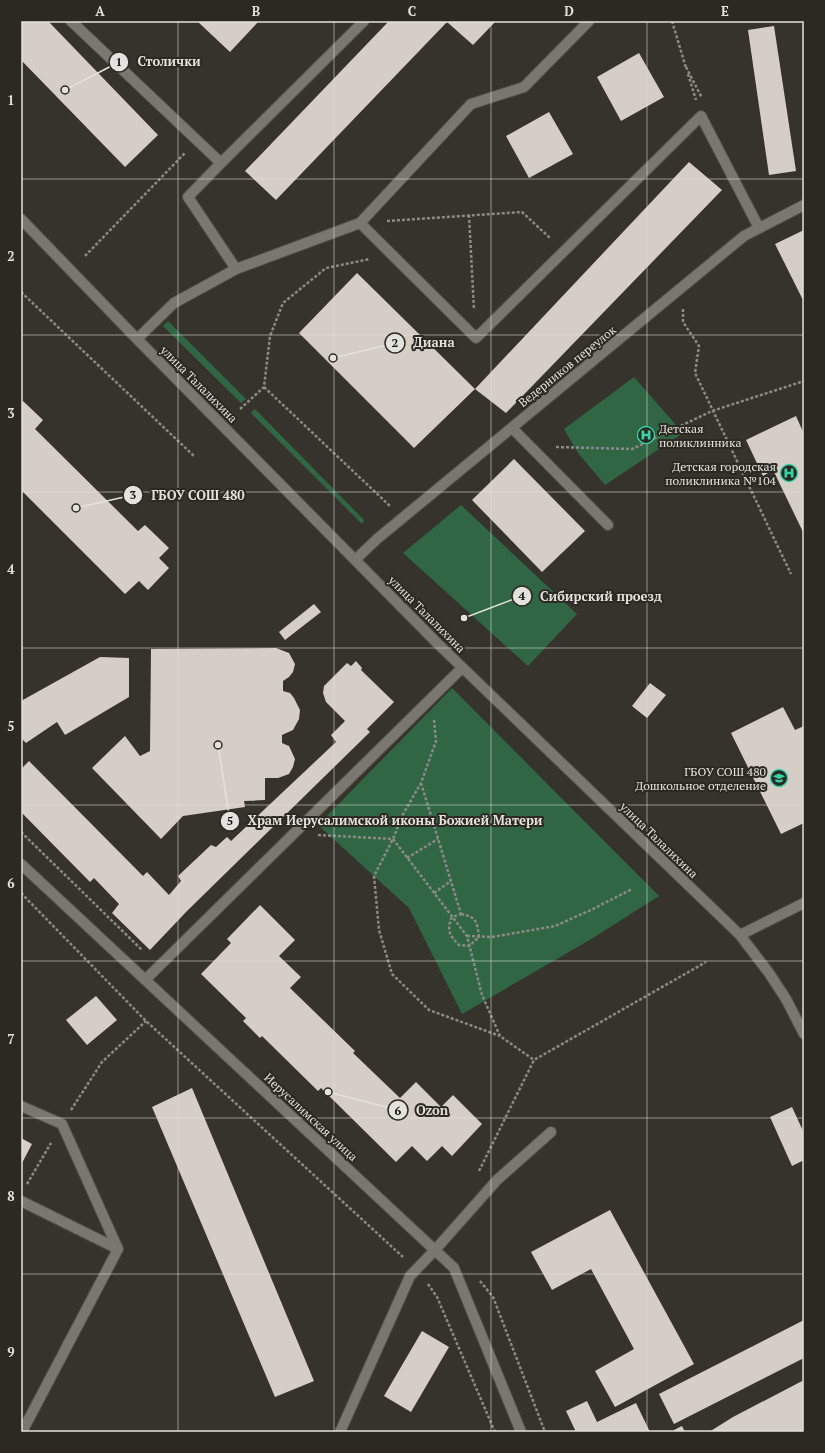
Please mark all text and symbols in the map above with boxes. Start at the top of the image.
text: A [95,2,105,20]
text: B [252,2,260,20]
text: C [408,2,416,20]
text: D [564,2,574,20]
text: E [721,2,729,20]
callout: Столички [109,49,208,74]
text: Столички [137,52,201,70]
text: 1 [116,54,122,69]
text: 1 [7,91,15,109]
text: 2 [7,247,15,265]
street label: Ведерников переулок [515,322,619,410]
callout: Диана [385,330,462,355]
text: Диана [413,333,455,351]
text: 2 [392,335,399,350]
street label: улица Талалихина [157,342,241,426]
text: 3 [7,404,15,422]
place label: Детская поликлинника [659,421,742,450]
hospital icon: Детская поликлинника [636,425,656,445]
place label: Детская городская поликлиника №104 [665,459,777,488]
hospital icon: Детская городская поликлиника №104 [779,463,799,483]
callout: ГБОУ СОШ 480 [123,483,253,508]
text: ГБОУ СОШ 480 [151,486,245,504]
text: 3 [130,487,137,502]
text: 4 [7,560,15,578]
street label: улица Талалихина [385,572,469,656]
callout: Сибирский проезд [512,584,670,609]
text: Сибирский проезд [540,587,662,605]
text: 4 [519,588,526,603]
text: 5 [7,717,15,735]
place label: ГБОУ СОШ 480 Дошкольное отделение [635,764,766,793]
school or university icon: ГБОУ СОШ 480 Дошкольное отделение [769,768,789,788]
street label: улица Талалихина [616,798,701,881]
callout: Храм Иерусалимской иконы Божией Матери [220,808,551,833]
text: Храм Иерусалимской иконы Божией Матери [247,811,543,829]
text: 5 [227,813,233,828]
text: 6 [7,874,15,892]
text: 7 [7,1030,15,1048]
street label: Иерусалимская улица [261,1070,361,1164]
callout: Ozon [388,1098,456,1123]
text: Ozon [416,1101,449,1119]
text: 6 [395,1103,402,1118]
text: 8 [7,1187,15,1205]
text: 9 [7,1343,15,1361]

